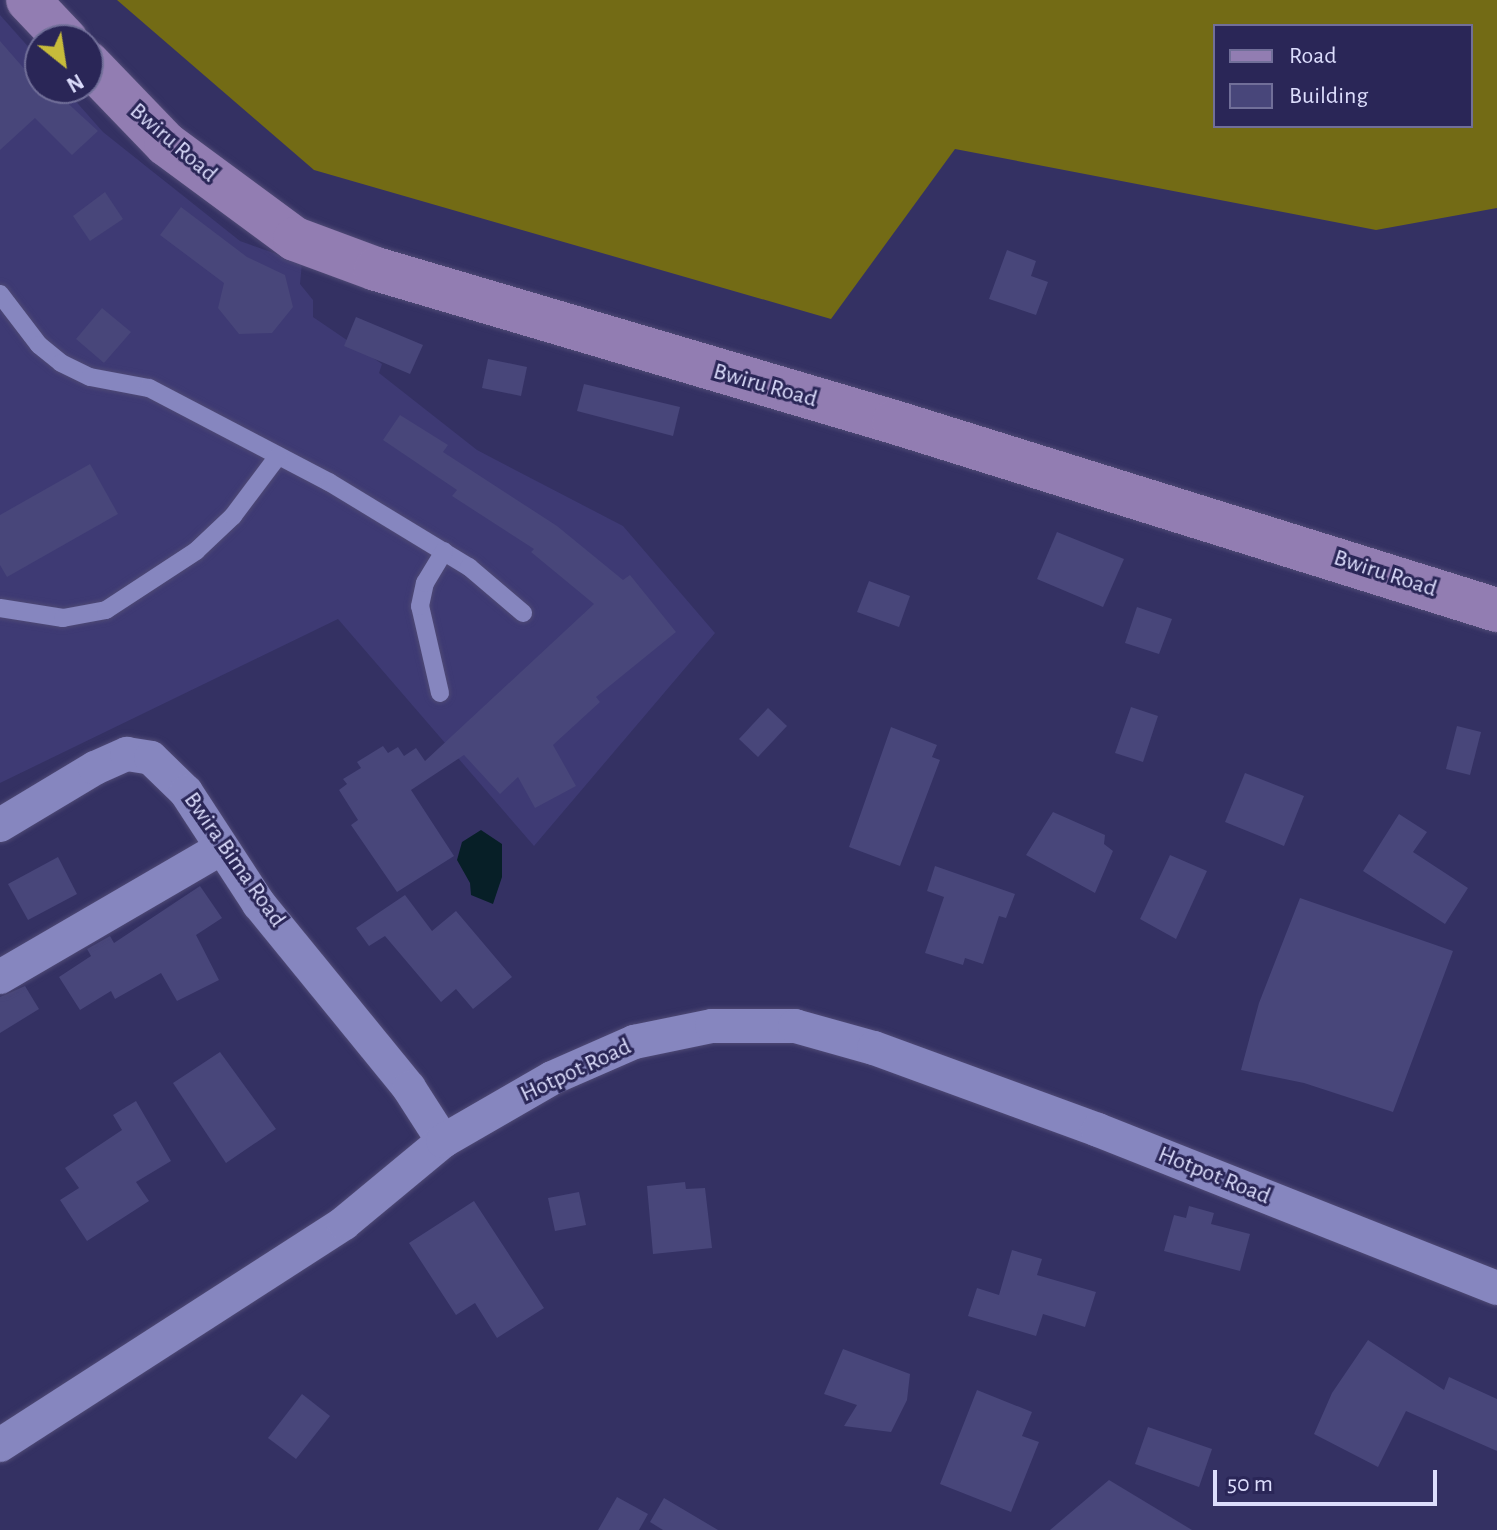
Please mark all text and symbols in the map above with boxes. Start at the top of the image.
north arrow [24,24,104,104]
legend [1213,24,1473,128]
text: Road [1289,44,1337,68]
text: N [63,70,87,96]
text: Building [1289,84,1368,108]
street label: Bwiru Road [123,97,223,189]
street label: Bwiru Road [710,357,820,415]
street label: Bwiru Road [1330,544,1440,604]
street label: Bwira Bima Road [177,787,291,933]
street label: Hotpot Road [516,1033,636,1109]
street label: Hotpot Road [1154,1140,1274,1212]
scale bar [1217,1454,1441,1504]
text: 50 m [1227,1472,1273,1496]

